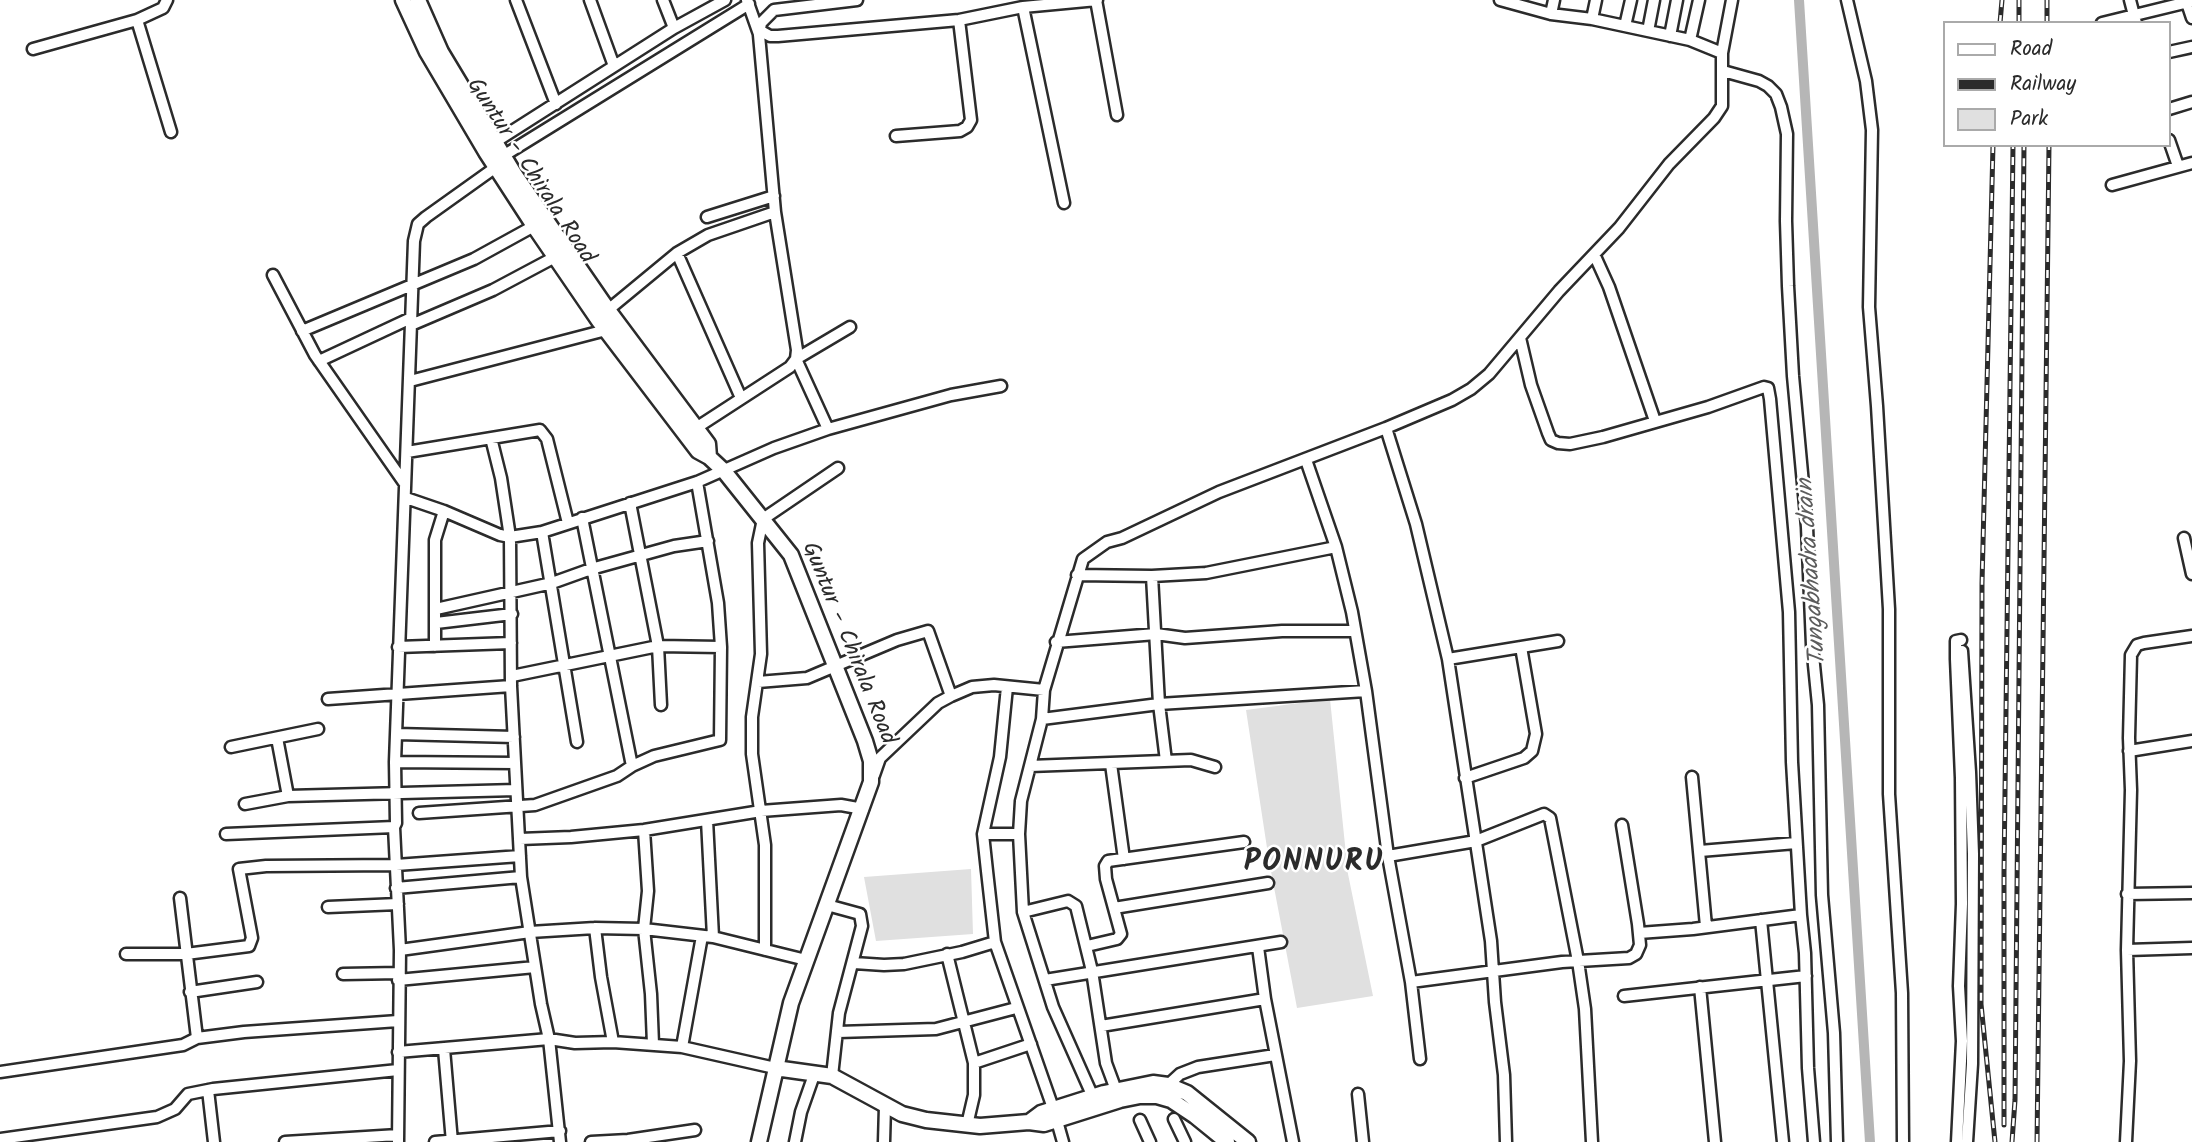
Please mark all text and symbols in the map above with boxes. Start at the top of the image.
legend [1944,21,2171,147]
text: Road [2010,33,2052,66]
text: Railway [2010,68,2076,101]
street label: Guntur - Chirala Road [459,74,599,270]
text: Park [2010,103,2048,136]
water label: Tungabhadra drain [1793,478,1835,666]
street label: Guntur - Chirala Road [794,539,900,749]
district label: PONNURU [1245,847,1383,883]

